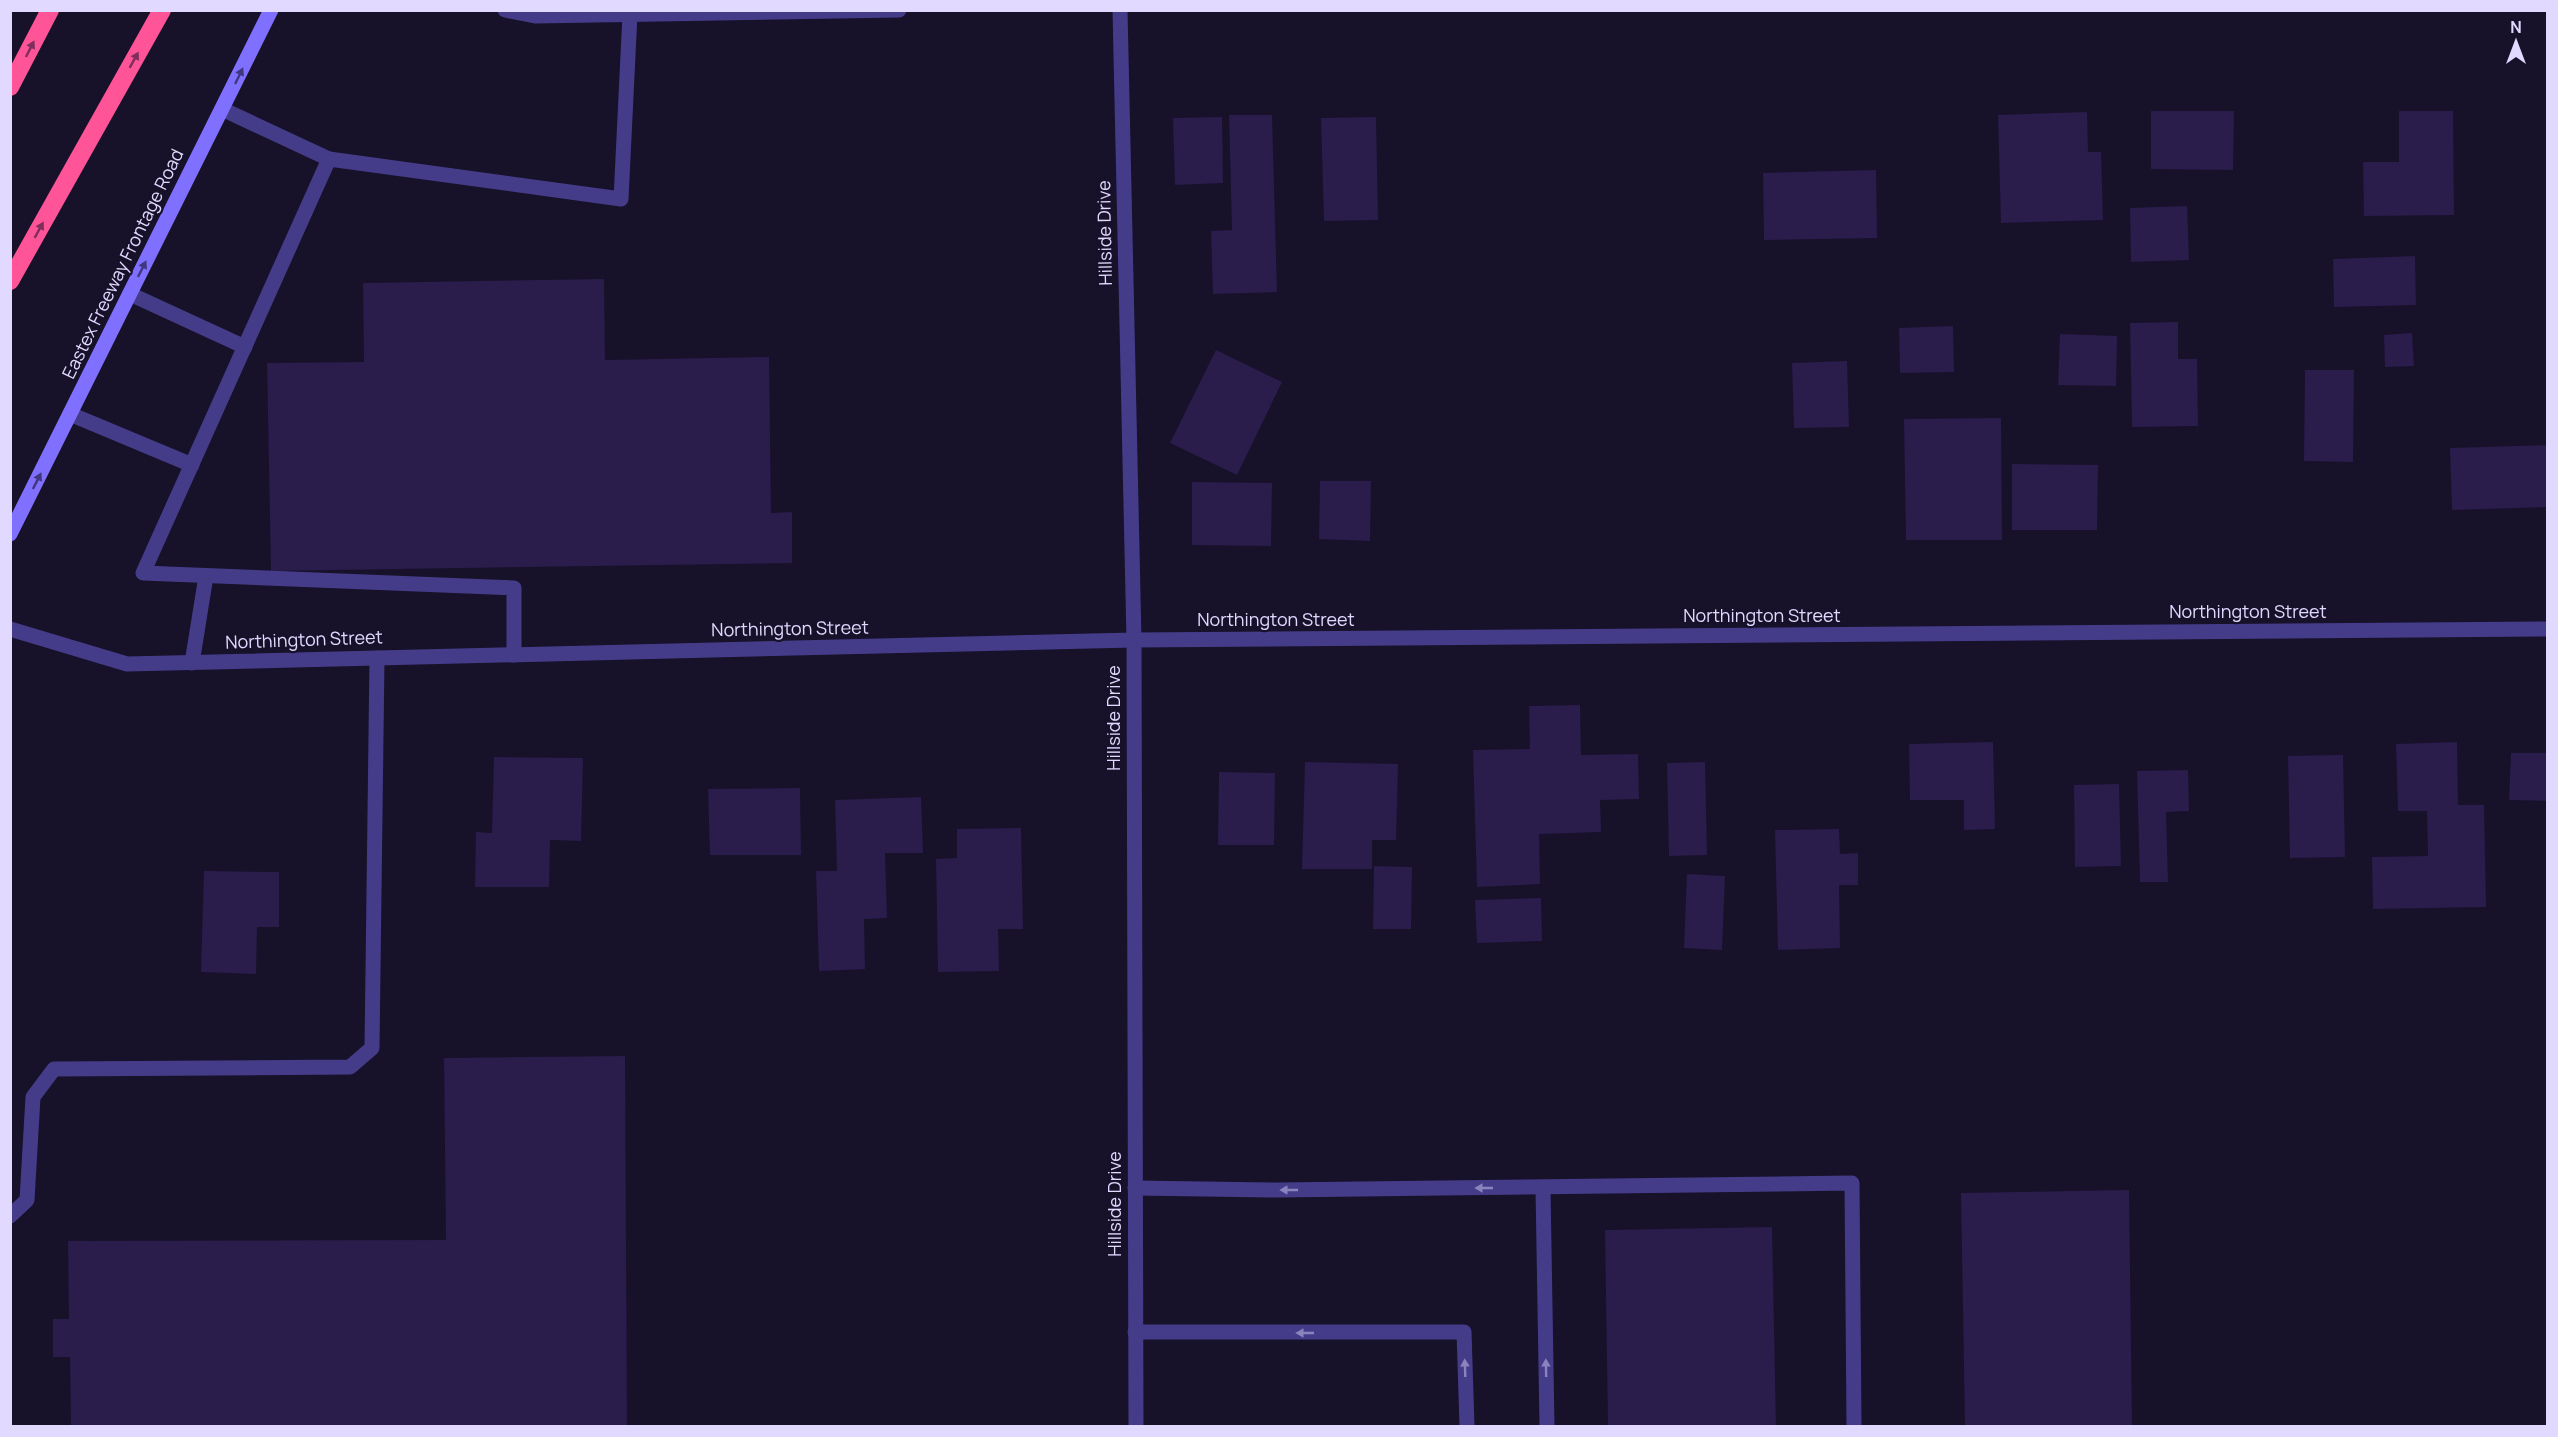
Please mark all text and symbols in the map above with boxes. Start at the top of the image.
north arrow [2486,12,2546,72]
text: N [2510,16,2522,38]
one-way arrow [25,40,35,57]
one-way arrow [129,51,139,68]
one-way arrow [233,67,243,85]
street label: Eastex Freeway Frontage Road [56,145,188,383]
street label: Hillside Drive [1091,180,1117,286]
one-way arrow [34,221,44,238]
one-way arrow [138,261,147,278]
one-way arrow [32,473,41,490]
street label: Northington Street [2169,599,2327,623]
street label: Northington Street [1683,603,1841,627]
street label: Northington Street [1197,607,1355,631]
street label: Northington Street [711,615,869,641]
street label: Northington Street [225,624,383,654]
street label: Hillside Drive [1101,665,1125,771]
street label: Hillside Drive [1102,1151,1126,1257]
one-way arrow [1475,1183,1494,1193]
one-way arrow [1280,1185,1299,1195]
one-way arrow [1296,1328,1315,1338]
one-way arrow [1460,1359,1470,1378]
one-way arrow [1541,1359,1551,1378]

